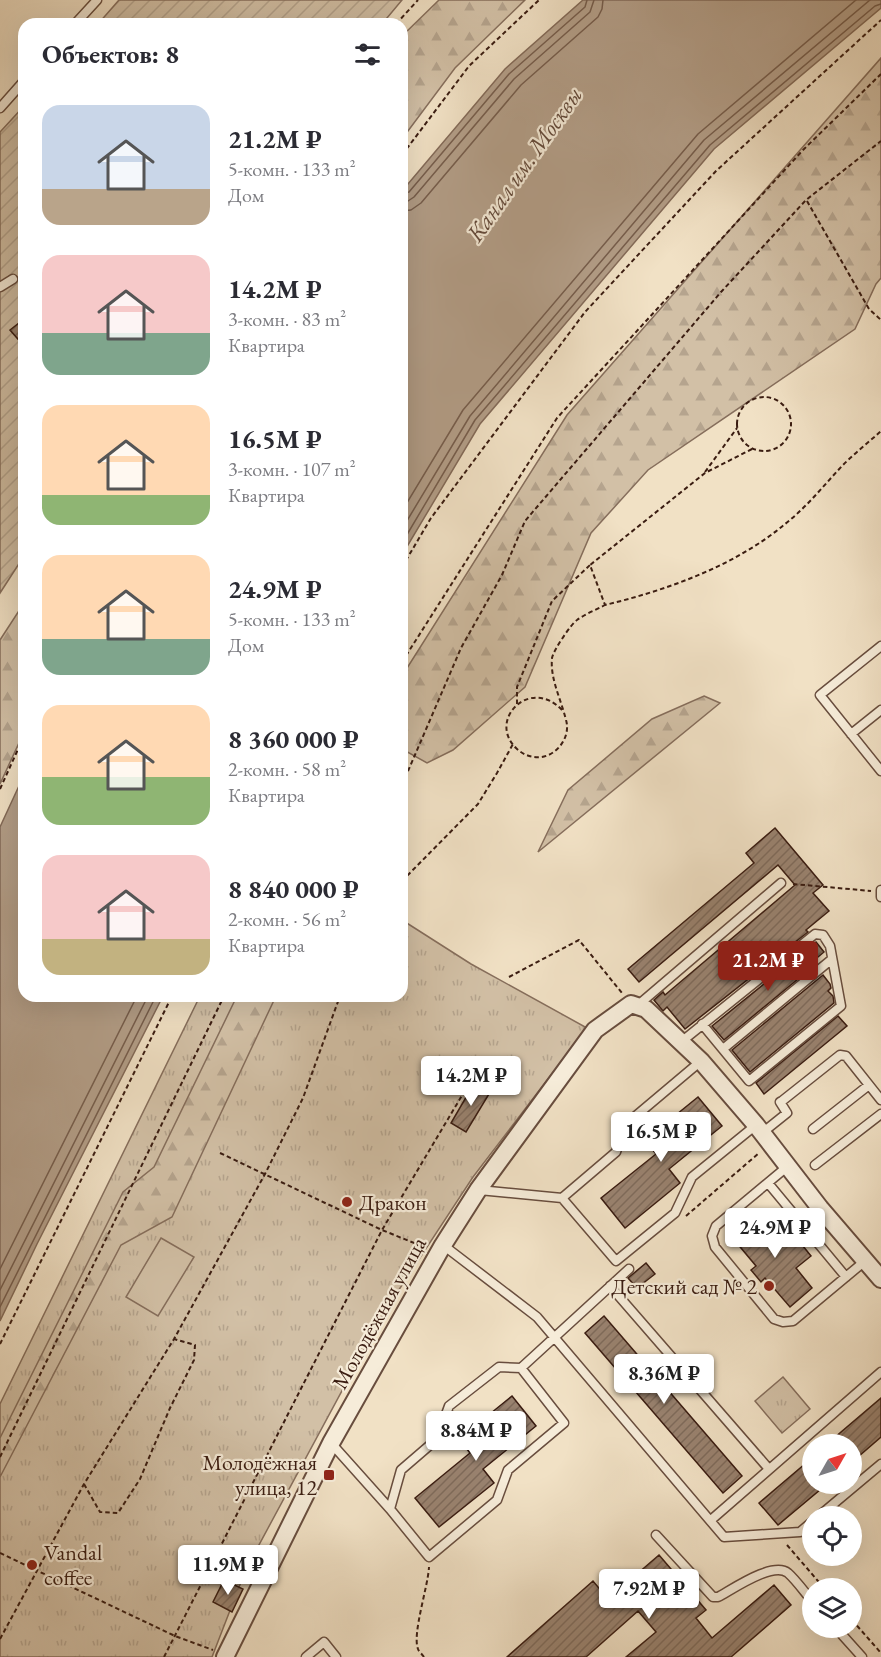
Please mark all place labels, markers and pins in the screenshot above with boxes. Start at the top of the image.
pin: 21.2M ₽ [713,941,823,992]
pin: 14.2M ₽ [416,1056,526,1107]
pin: 16.5M ₽ [606,1112,716,1163]
place label: Дракон [359,1188,427,1217]
marker: Дракон [340,1195,354,1209]
pin: 24.9M ₽ [720,1208,830,1259]
place label: Детский сад № 2 [611,1272,757,1301]
marker: Детский сад № 2 [762,1279,776,1293]
pin: 8.36M ₽ [609,1354,719,1405]
pin: 8.84M ₽ [421,1411,531,1462]
place label: Молодёжная улица, 12 [203,1448,317,1502]
marker: Молодёжная улица, 12 [322,1468,336,1482]
place label: Vandal coffee [44,1538,102,1592]
pin: 11.9M ₽ [173,1545,283,1596]
marker: Vandal coffee [25,1558,39,1572]
pin: 7.92M ₽ [594,1569,704,1620]

